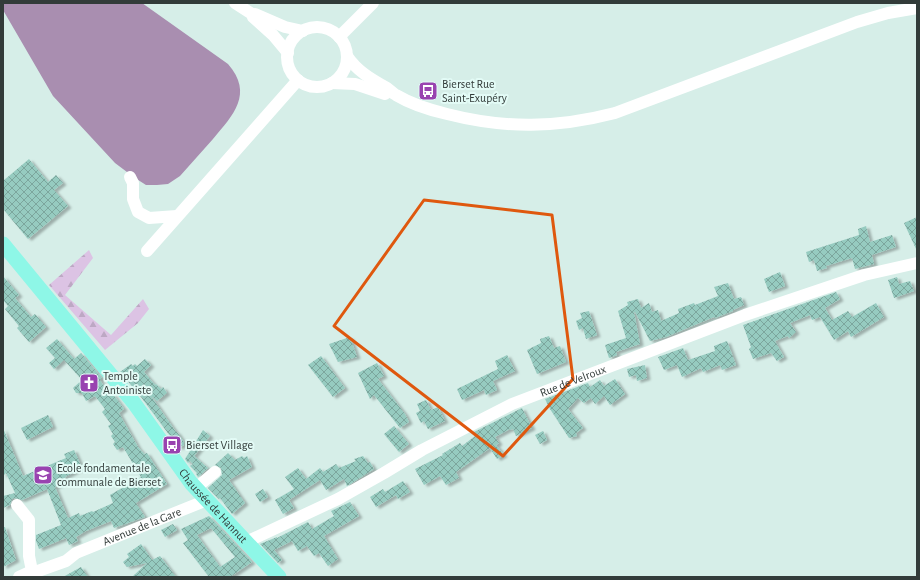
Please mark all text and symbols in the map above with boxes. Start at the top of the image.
place label: Bierset Rue Saint-Exupéry [442,78,507,105]
bus stop icon: Bierset Rue Saint-Exupéry [417,80,439,102]
street label: Rue de Velroux [538,363,608,399]
place label: Temple Antoiniste [103,370,151,396]
church icon: Temple Antoiniste [78,372,100,394]
bus stop icon: Bierset Village [161,434,183,456]
place label: Bierset Village [186,439,253,451]
place label: Ecole fondamentale communale de Bierset [57,462,161,488]
school or university icon: Ecole fondamentale communale de Bierset [32,464,54,486]
street label: Chaussée de Hannut [177,466,250,545]
street label: Avenue de la Gare [101,505,183,547]

